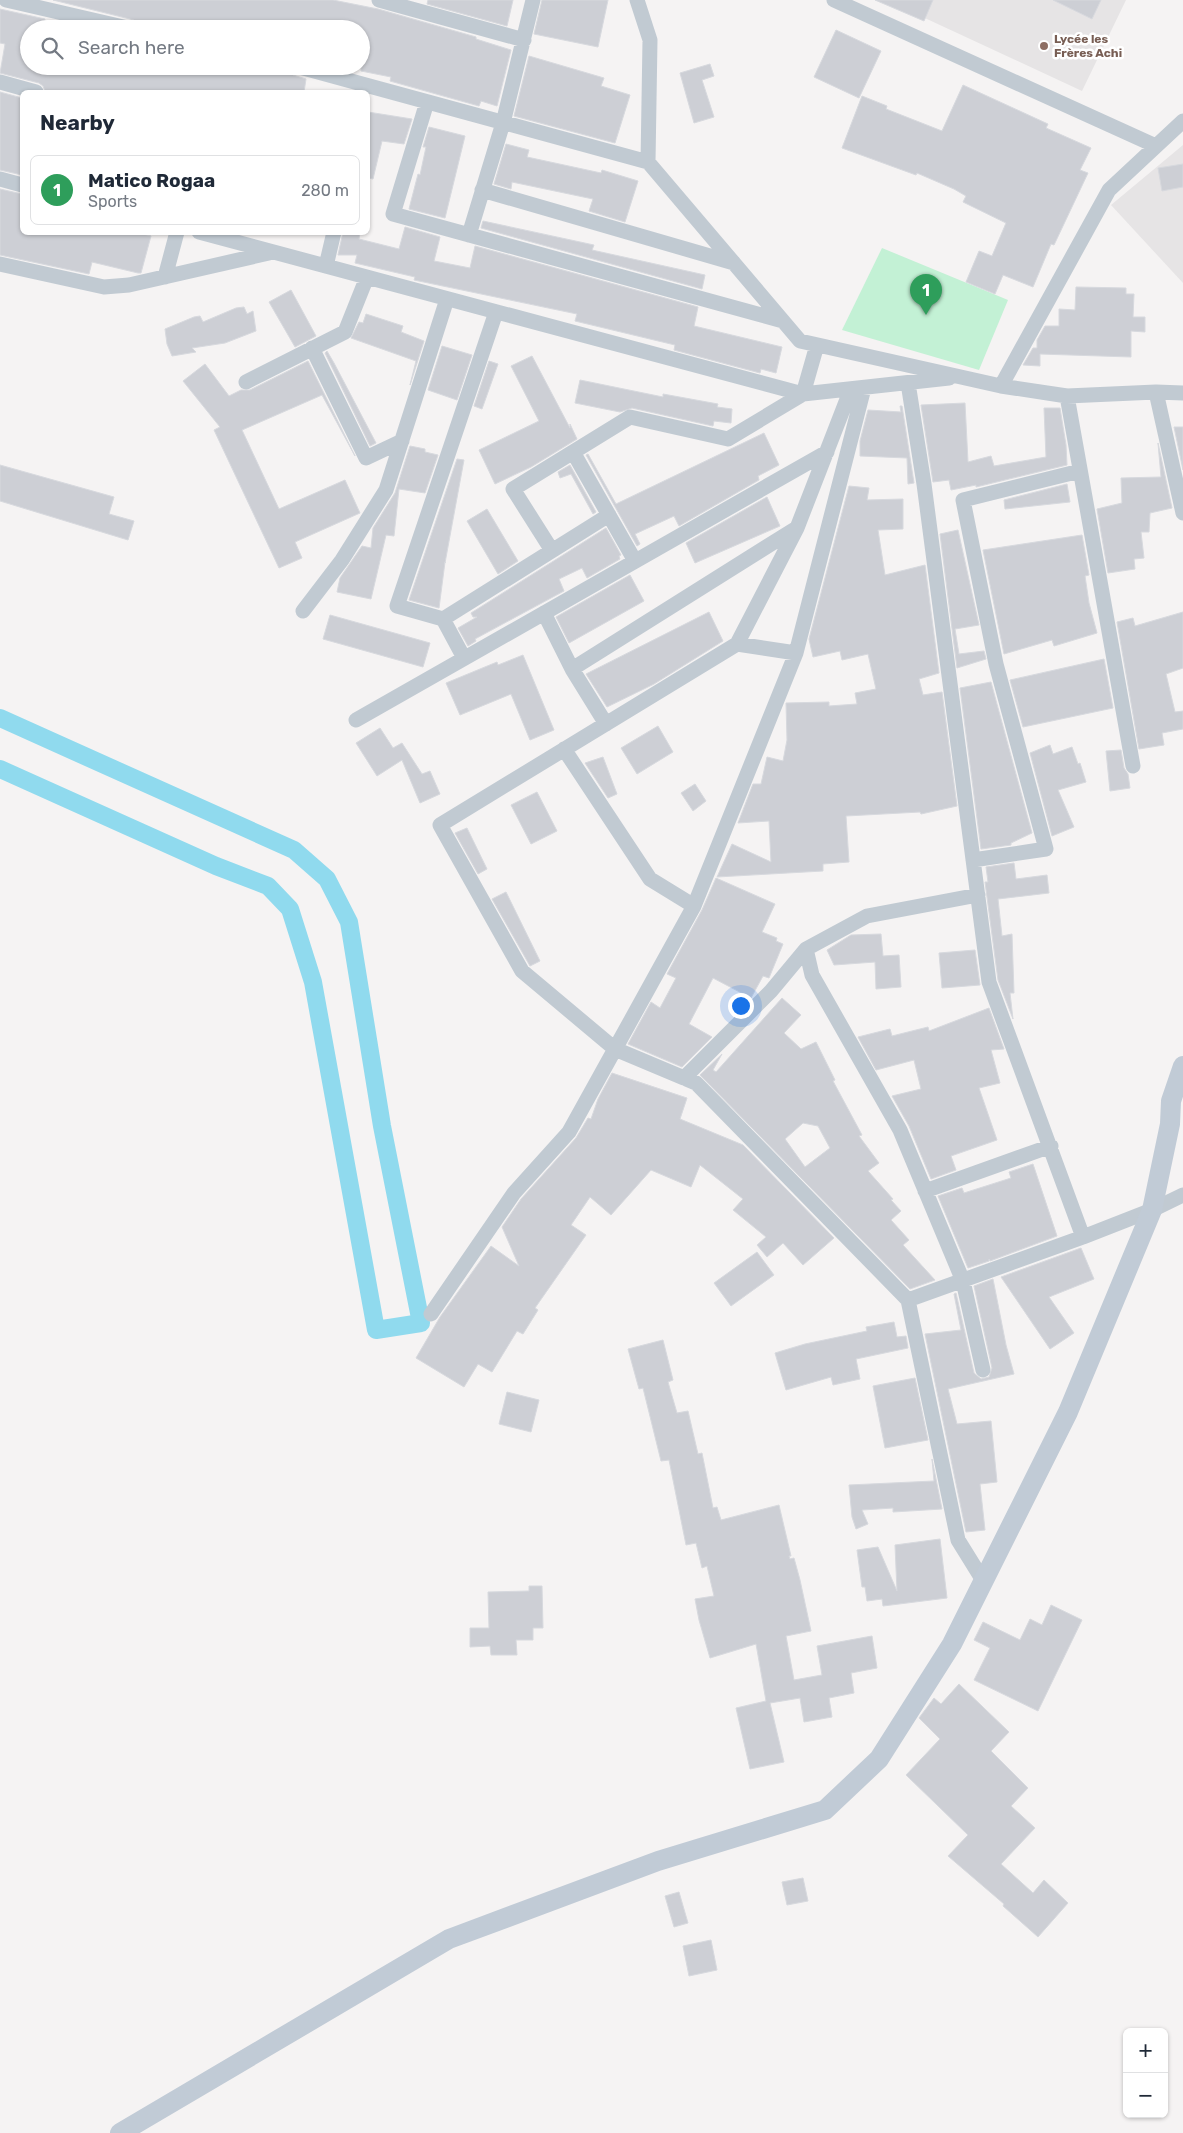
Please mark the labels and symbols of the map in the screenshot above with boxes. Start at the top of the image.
place label: Lycée les Frères Achi [1054,32,1122,60]
marker: Lycée les Frères Achi [1038,40,1050,52]
pin: 1 [910,274,942,315]
your location [728,993,754,1019]

